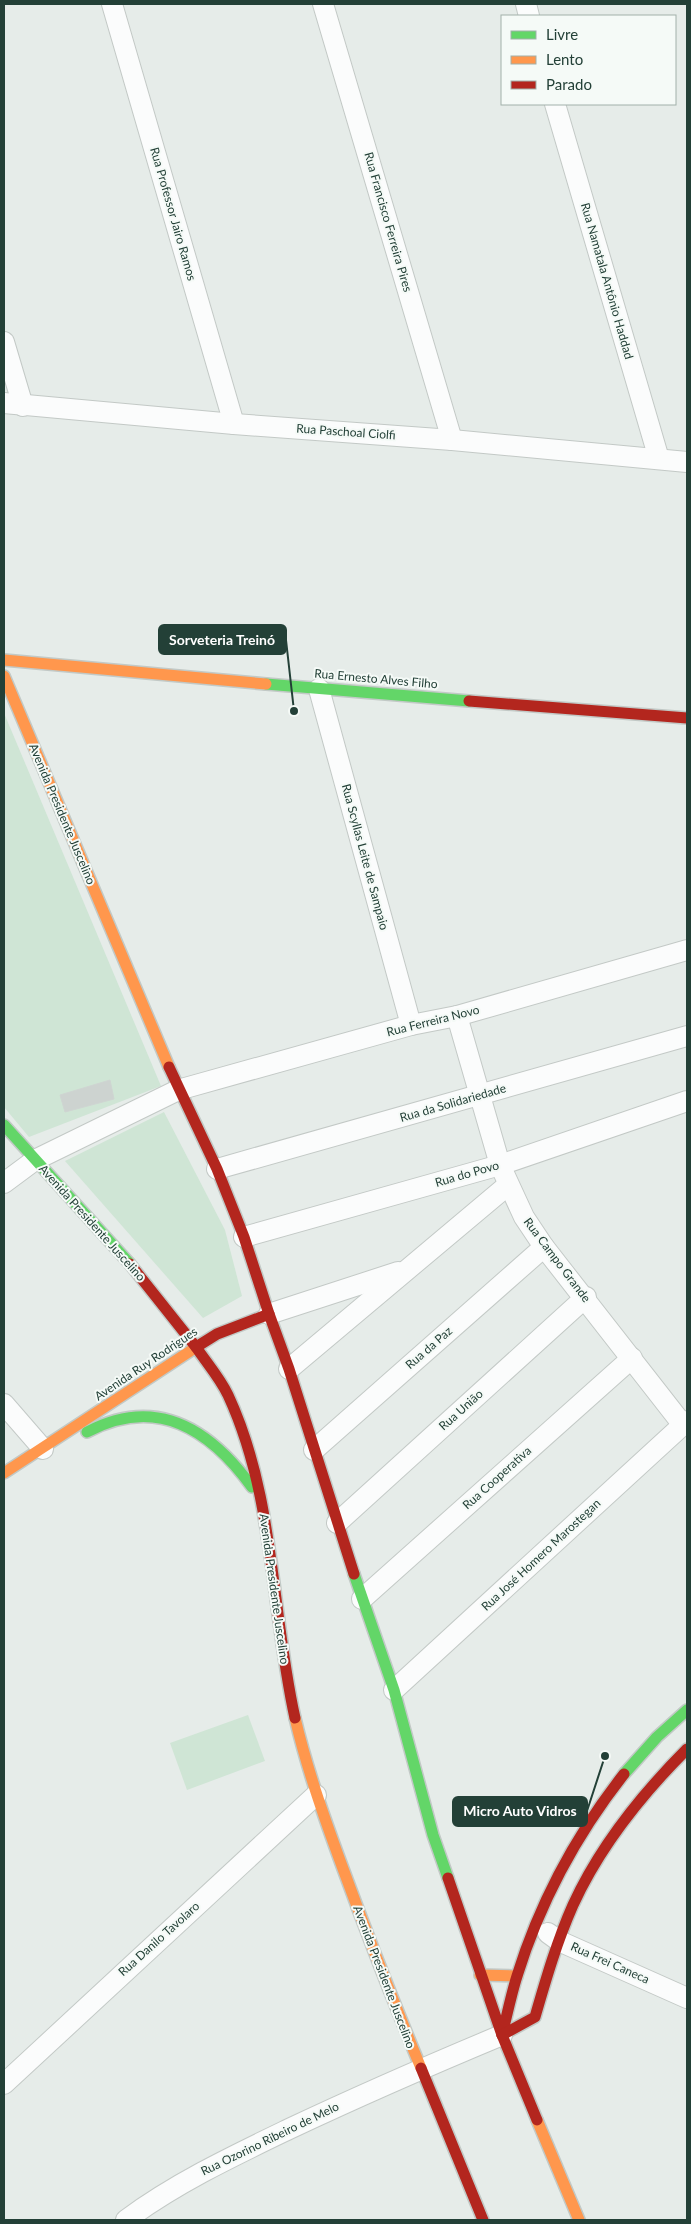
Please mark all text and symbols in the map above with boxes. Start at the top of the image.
legend [501,15,676,105]
text: Livre [546,25,578,43]
text: Lento [546,50,583,68]
text: Parado [546,75,592,93]
street label: Rua Professor Jairo Ramos [147,145,200,282]
street label: Rua Francisco Ferreira Pires [361,150,416,294]
street label: Rua Namatala Antônio Haddad [578,201,637,361]
street label: Rua Paschoal Ciolfi [296,421,396,442]
callout: Sorveteria Treinó [159,625,286,654]
text: Sorveteria Treinó [169,631,275,648]
street label: Rua Ernesto Alves Filho [314,666,438,691]
street label: Avenida Presidente Juscelino [26,741,99,887]
street label: Rua Scyllas Leite de Sampaio [339,782,392,932]
street label: Rua Ferreira Novo [385,1002,481,1039]
street label: Rua da Solidariedade [398,1080,508,1125]
street label: Rua do Povo [433,1157,501,1190]
street label: Avenida Presidente Juscelino [36,1161,149,1284]
street label: Rua Campo Grande [521,1214,594,1305]
street label: Rua da Paz [402,1323,456,1372]
street label: Avenida Ruy Rodrigues [92,1324,200,1404]
street label: Rua União [436,1386,486,1433]
street label: Rua Cooperativa [459,1443,534,1512]
street label: Rua José Homero Marostegan [478,1495,603,1614]
street label: Avenida Presidente Juscelino [256,1513,293,1665]
callout: Micro Auto Vidros [453,1797,587,1826]
text: Micro Auto Vidros [463,1802,577,1819]
street label: Rua Danilo Tavolaro [115,1898,202,1979]
street label: Avenida Presidente Juscelino [350,1903,419,2051]
street label: Rua Frei Caneca [569,1939,652,1987]
street label: Rua Ozorino Ribeiro de Melo [198,2098,341,2179]

